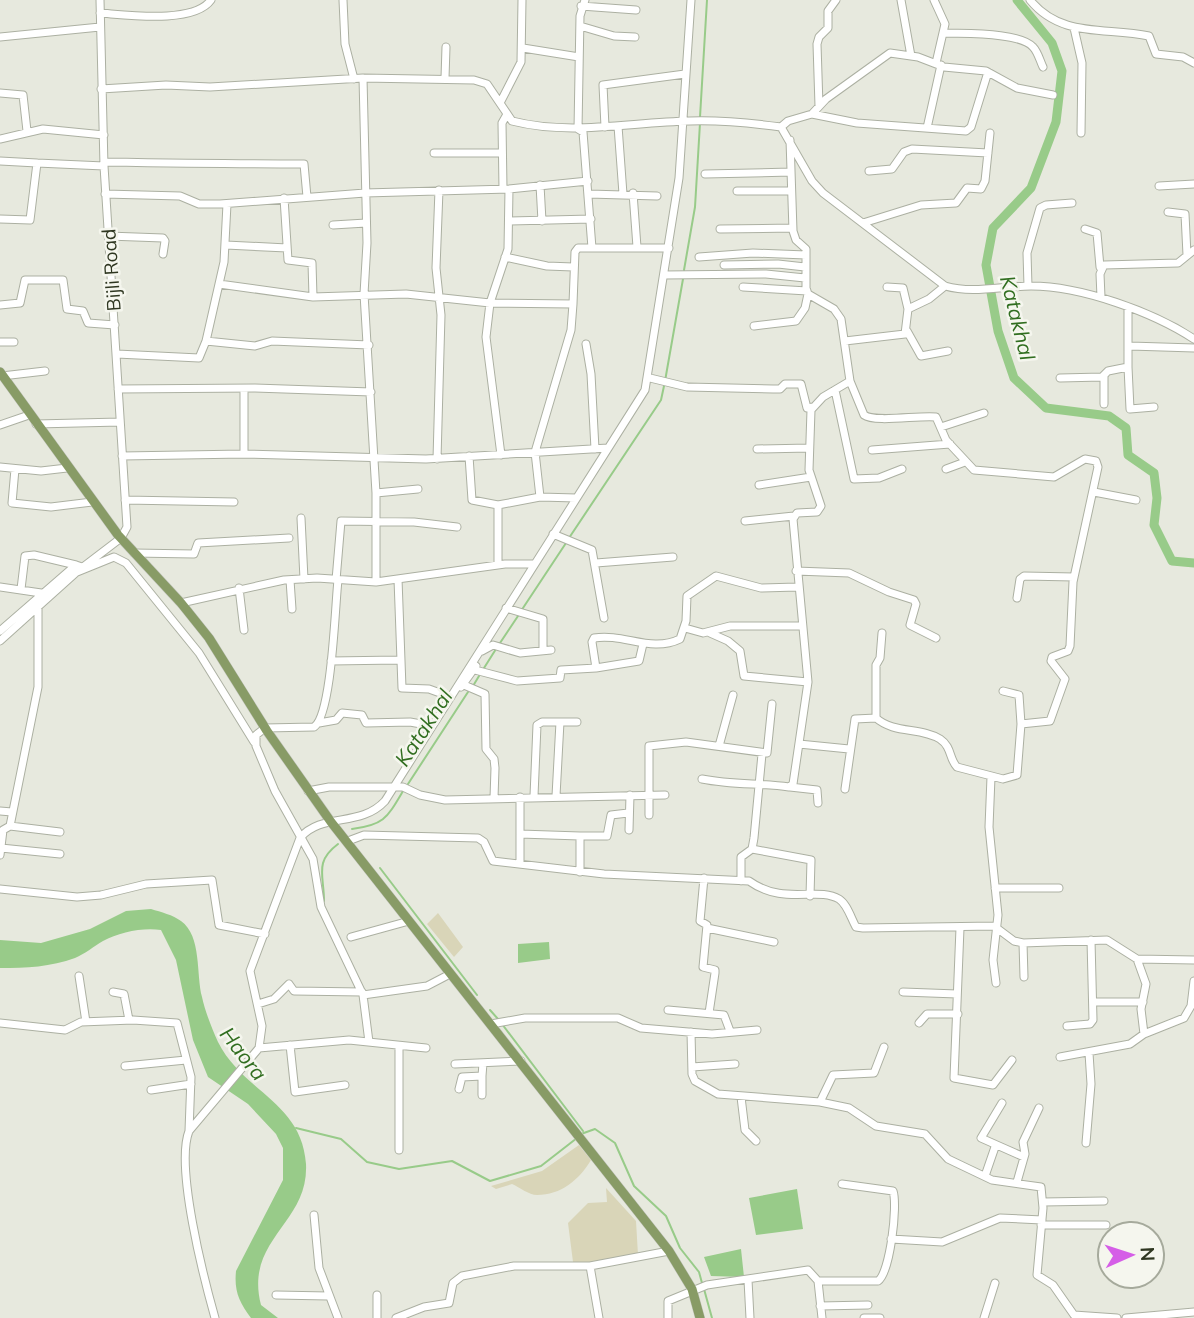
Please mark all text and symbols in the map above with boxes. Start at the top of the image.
street label: Bijli Road [96,228,126,312]
water label: Katakhal [995,273,1041,363]
water label: Katakhal [389,684,458,771]
water label: Haora [215,1021,273,1085]
north arrow [1096,1220,1166,1290]
text: N [1136,1246,1160,1262]

